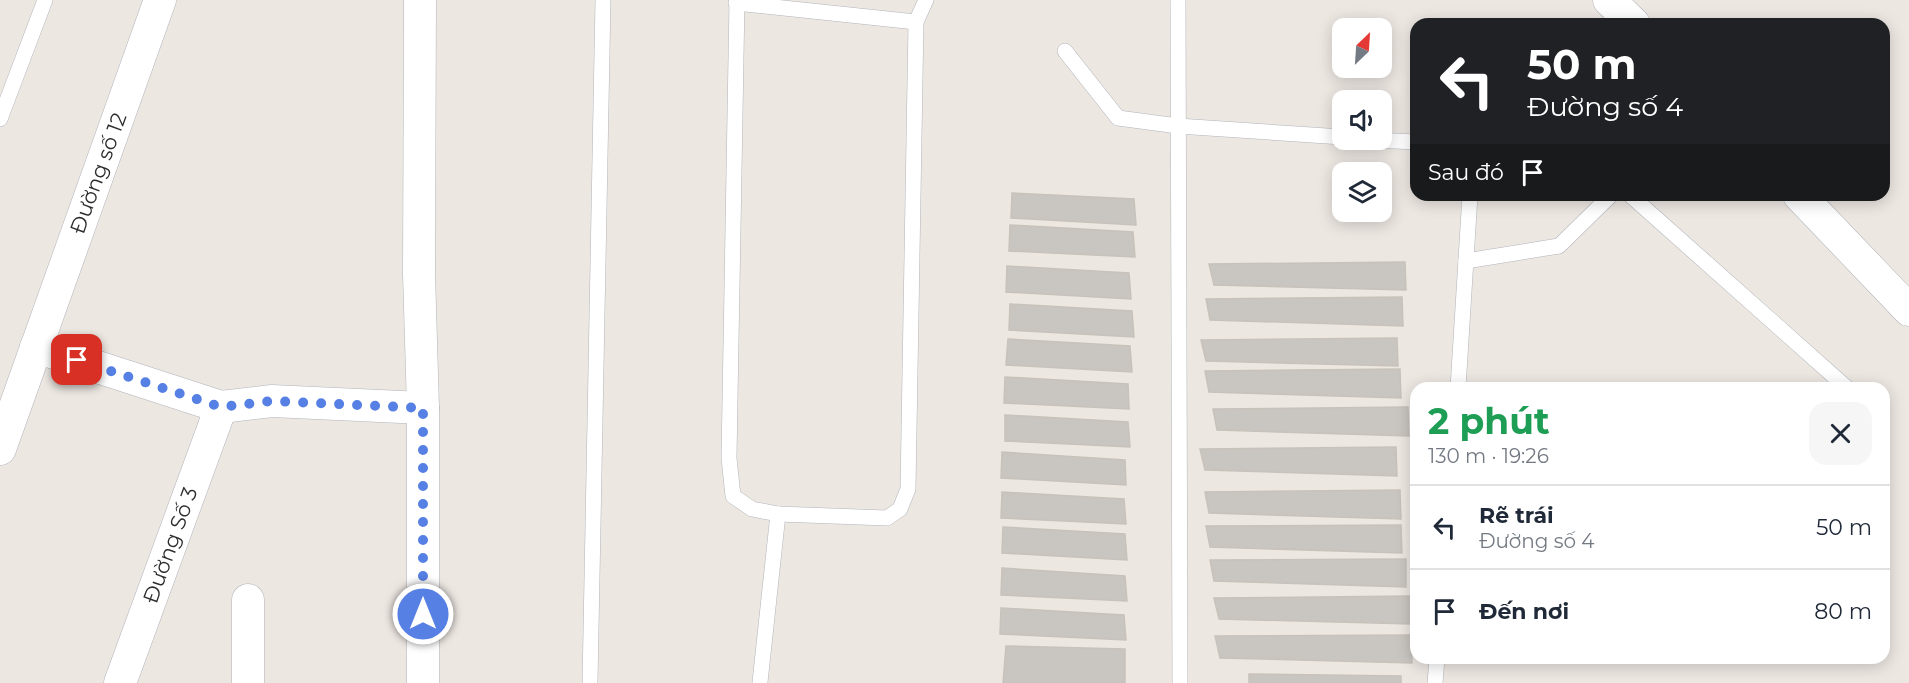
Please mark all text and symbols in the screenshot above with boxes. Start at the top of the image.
north arrow [1332,18,1392,78]
map controls [1332,18,1392,222]
text: 50 m [1527,38,1636,90]
icon: left [1428,42,1506,120]
button: sound [1332,90,1392,150]
text: Đường số 4 [1527,90,1683,123]
street label: Đường số 12 [65,109,131,237]
icon: arrive [1516,156,1549,189]
text: Sau đó [1428,159,1504,186]
button: layers [1332,162,1392,222]
pin [51,334,102,385]
icon: arrive [60,343,93,376]
text: 2 phút [1428,399,1550,443]
button: close [1809,402,1872,465]
text: 130 m · 19:26 [1428,444,1549,468]
street label: Đường Số 3 [137,483,203,607]
text: Rẽ trái [1479,502,1554,529]
icon: left [1428,511,1461,544]
text: 50 m [1816,514,1872,541]
text: Đường số 4 [1479,529,1595,553]
position arrow [391,582,455,646]
icon: arrive [1428,595,1461,628]
text: Đến nơi [1479,598,1569,625]
text: 80 m [1814,598,1872,625]

